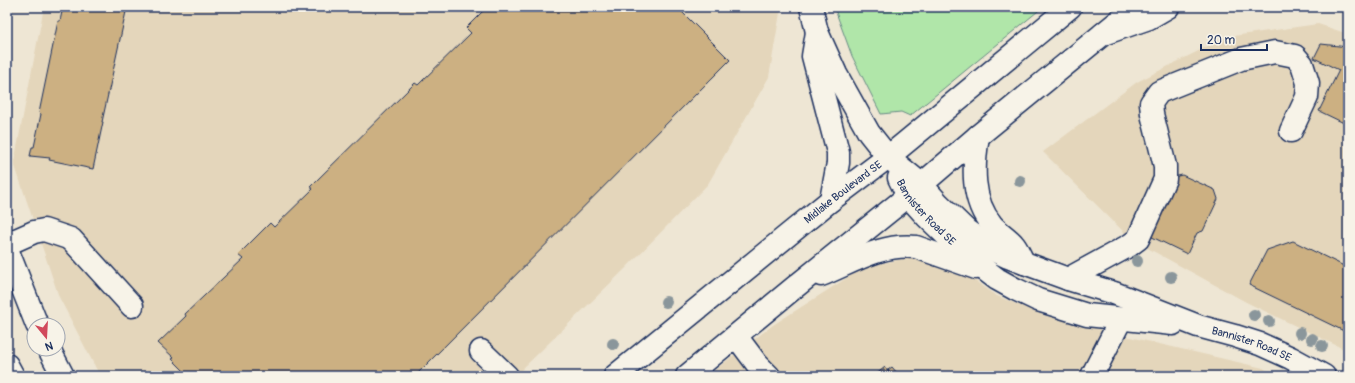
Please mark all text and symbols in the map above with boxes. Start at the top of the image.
scale bar [1201,26,1267,52]
text: 20 m [1207,33,1236,48]
street label: Midlake Boulevard SE [801,157,885,226]
street label: Bannister Road SE [894,177,959,248]
north arrow [26,317,66,357]
street label: Bannister Road SE [1210,324,1294,364]
text: N [43,339,54,354]

